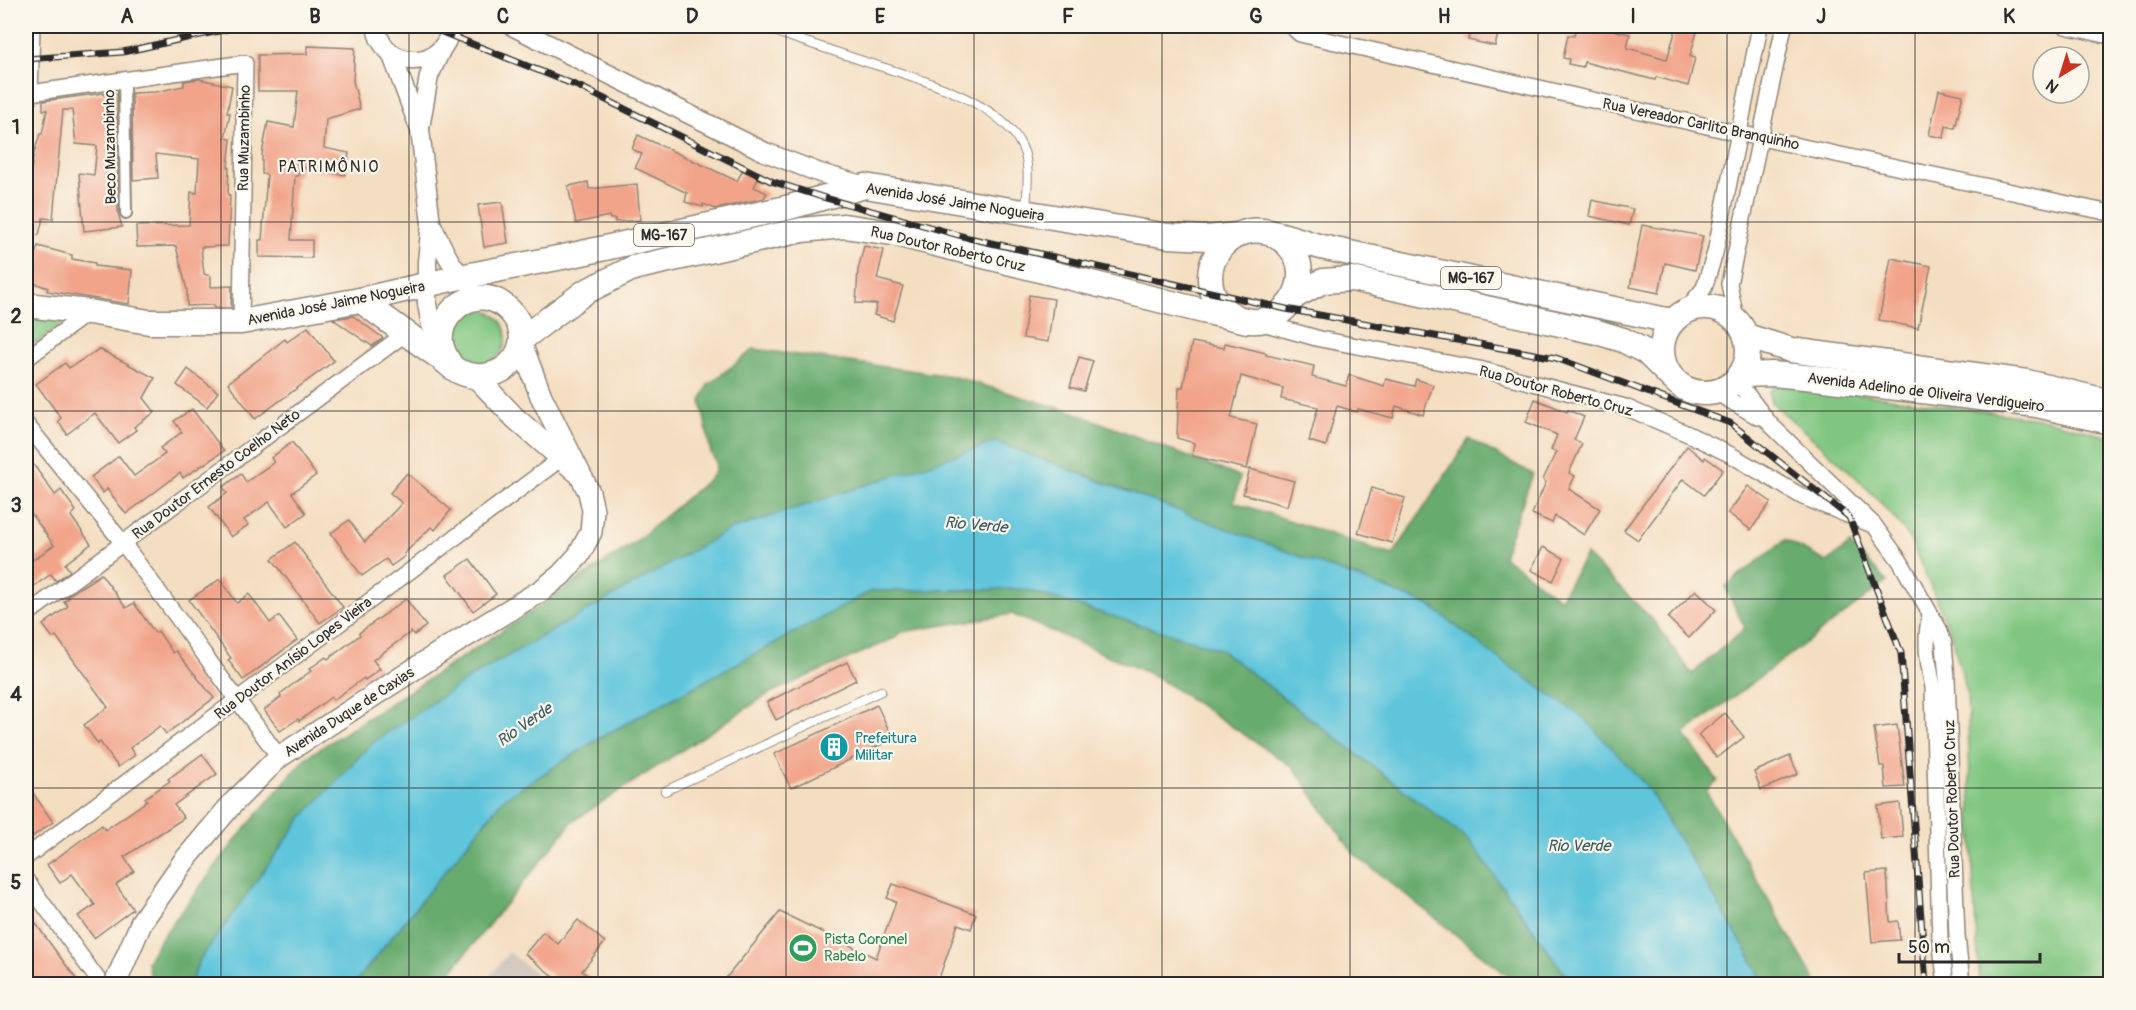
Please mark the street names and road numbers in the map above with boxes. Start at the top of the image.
street label: Rua Muzambinho [234,85,255,191]
street label: Beco Muzambinho [100,89,121,205]
street label: Rua Vereador Carlito Branquinho [1601,94,1801,155]
street label: Avenida José Jaime Nogueira [864,179,1046,226]
street label: Rua Doutor Roberto Cruz [869,222,1027,277]
road number: MG-167 [634,224,694,246]
road number: MG-167 [1441,267,1501,289]
street label: Avenida José Jaime Nogueira [246,277,427,330]
street label: Rua Doutor Roberto Cruz [1477,362,1635,421]
street label: Avenida Adelino de Oliveira Verdigueiro [1806,369,2046,416]
street label: Rua Doutor Ernesto Coelho Neto [129,405,304,544]
street label: Rua Doutor Anísio Lopes Vieira [211,593,376,724]
street label: Avenida Duque de Caxias [281,663,418,762]
street label: Rua Doutor Roberto Cruz [1940,719,1965,878]

